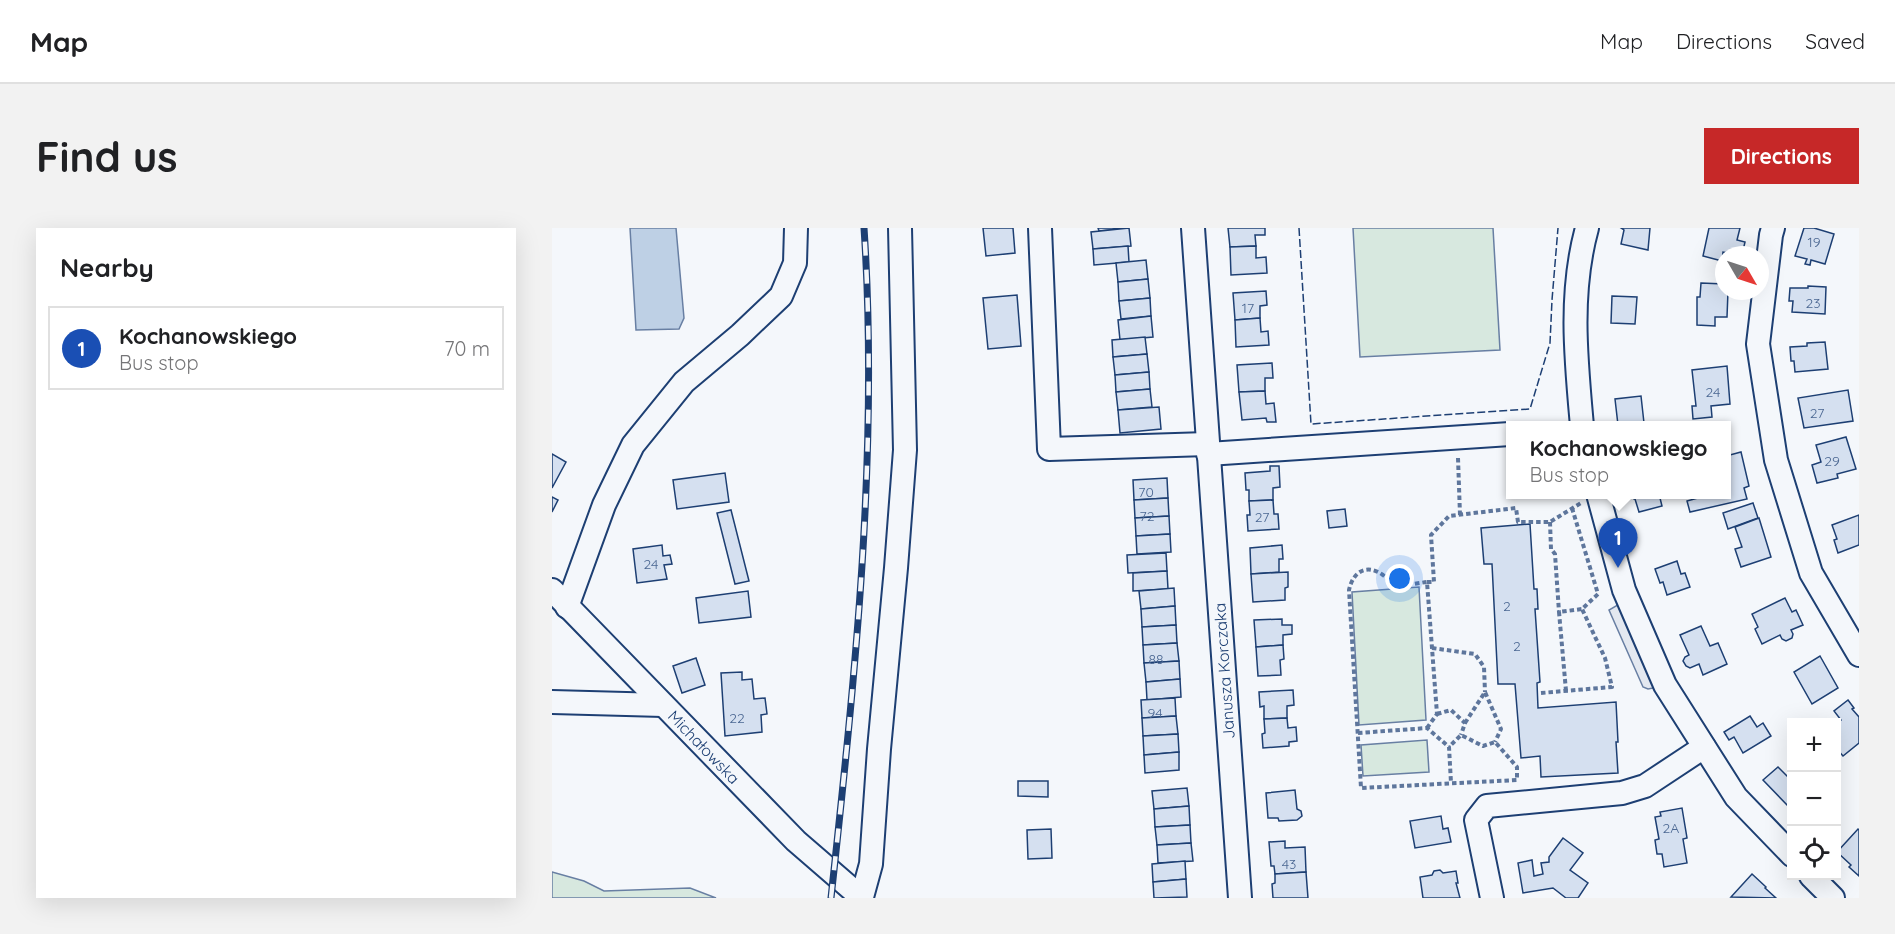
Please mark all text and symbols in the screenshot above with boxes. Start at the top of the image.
text: Map [30,24,88,59]
text: Map [1600,28,1643,54]
text: Directions [1676,28,1772,54]
text: Saved [1805,28,1865,54]
button: Directions [1704,128,1859,184]
text: Find us [36,130,178,183]
house number: 19 [1808,233,1821,251]
north arrow [1715,246,1769,300]
text: Nearby [60,251,154,284]
house number: 23 [1805,294,1821,312]
house number: 17 [1242,299,1254,317]
text: Kochanowskiego [119,322,297,350]
text: 1 [78,336,85,361]
text: 70 m [444,336,490,361]
text: Bus stop [119,350,199,375]
house number: 24 [1706,383,1720,401]
house number: 27 [1810,404,1824,422]
popup [1506,421,1731,499]
text: Kochanowskiego [1530,434,1707,462]
house number: 29 [1824,452,1840,470]
text: Bus stop [1530,462,1609,487]
house number: 70 [1138,483,1154,501]
house number: 72 [1140,507,1155,525]
house number: 27 [1255,508,1269,526]
pin: 1 [1598,518,1638,568]
house number: 24 [644,555,658,573]
your location [1385,564,1414,593]
house number: 2 [1503,597,1511,615]
street label: Janusza Korczaka [1209,602,1239,740]
house number: 2 [1513,637,1521,655]
house number: 88 [1148,650,1164,668]
house number: 94 [1147,704,1163,722]
street label: Michałowska [664,706,744,788]
house number: 22 [729,709,745,727]
map controls [1787,718,1841,880]
button: + [1787,718,1841,772]
button: − [1787,772,1841,826]
house number: 2A [1663,819,1679,837]
button: locate [1787,826,1841,880]
house number: 43 [1282,855,1296,873]

